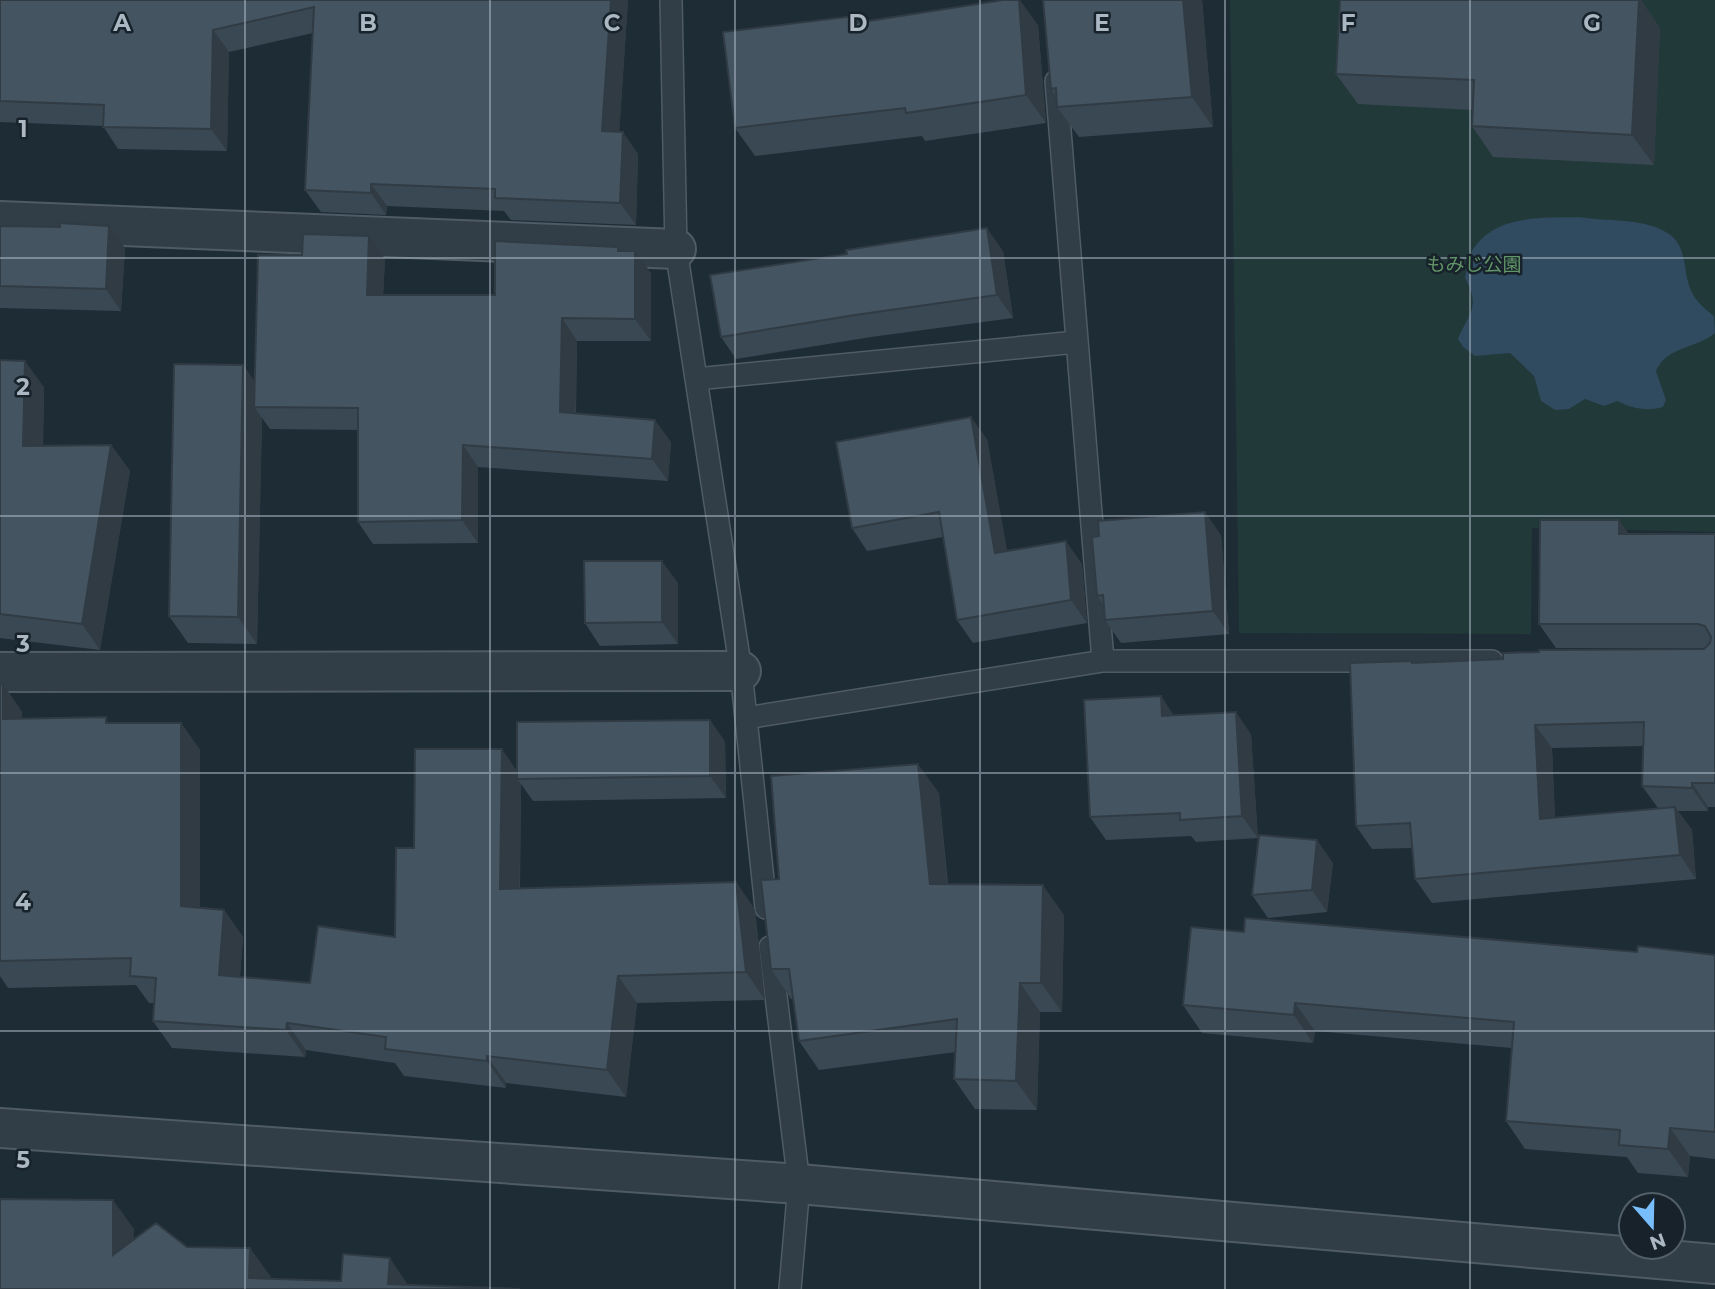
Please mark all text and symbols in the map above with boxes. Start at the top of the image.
text: A [112,9,131,37]
text: B [359,9,377,37]
text: C [604,9,621,37]
text: D [849,9,868,37]
text: E [1094,9,1110,37]
text: F [1341,9,1356,37]
text: G [1583,9,1601,37]
text: 1 [18,115,28,143]
park label: もみじ公園 [1426,253,1522,276]
text: 2 [16,373,30,401]
text: 3 [15,630,30,658]
text: 4 [15,888,31,916]
text: 5 [16,1146,30,1174]
north arrow [1617,1191,1687,1261]
text: N [1646,1228,1669,1255]

